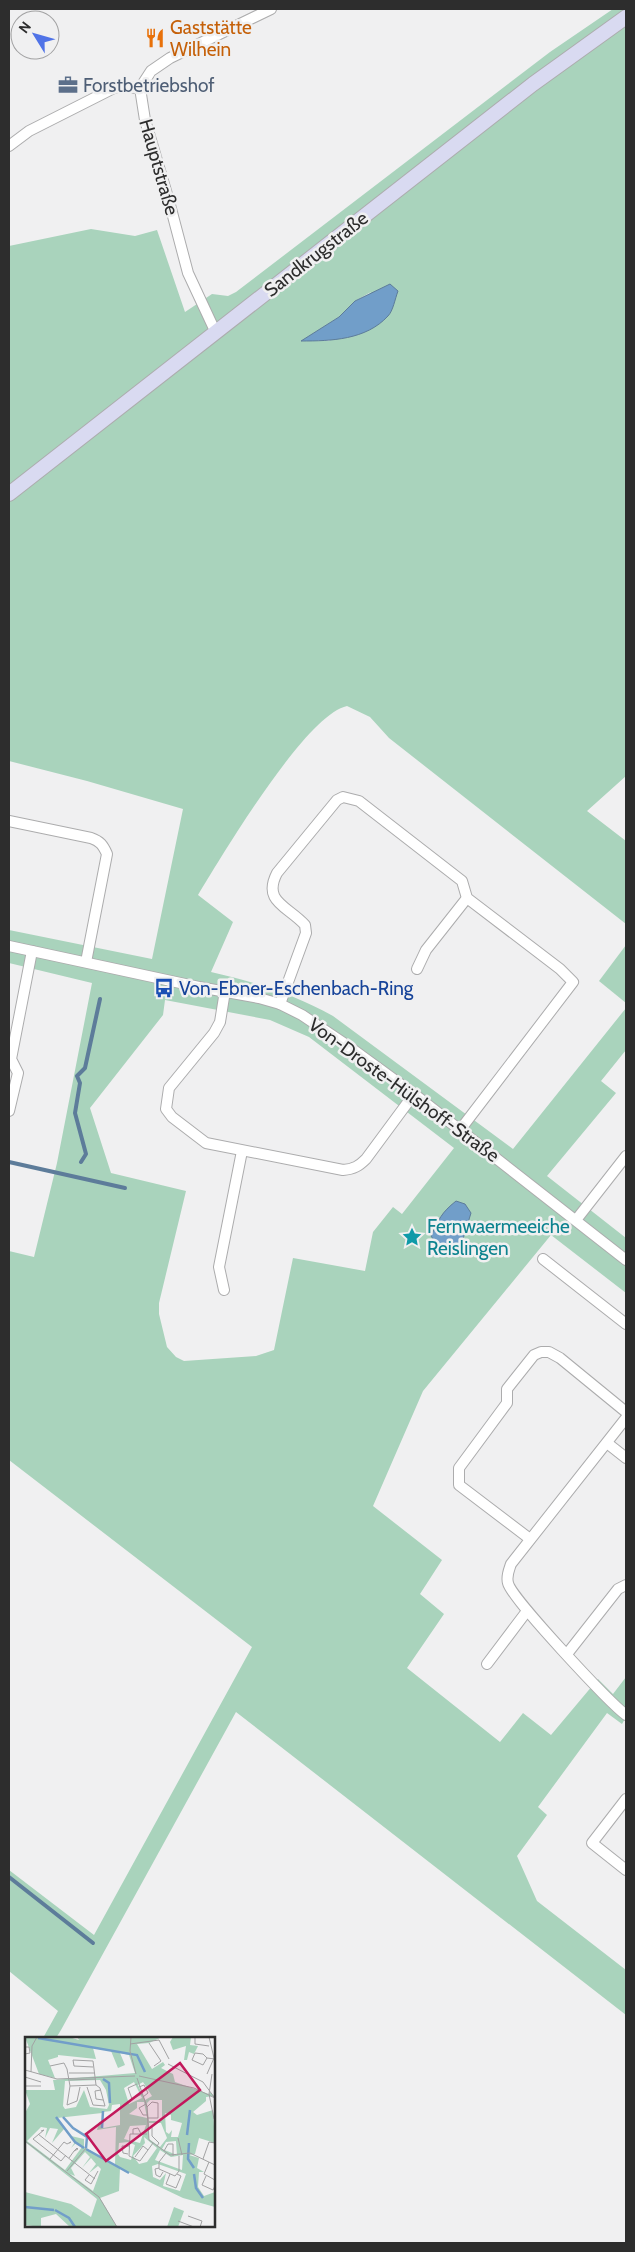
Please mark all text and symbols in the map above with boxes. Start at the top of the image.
north arrow [10,10,60,60]
place label: Gaststätte Wilhein [170,16,252,61]
text: N [14,18,35,37]
restaurant icon: Gaststätte Wilhein [144,27,166,49]
office icon: Forstbetriebshof [57,74,79,96]
place label: Forstbetriebshof [83,74,215,97]
street label: Hauptstraße [134,116,184,218]
street label: Sandkrugstraße [260,206,373,302]
bus stop icon: Von-Ebner-Eschenbach-Ring [153,977,175,999]
place label: Von-Ebner-Eschenbach-Ring [179,977,414,1000]
street label: Von-Droste-Hülshoff-Straße [304,1013,504,1167]
place label: Fernwaermeeiche Reislingen [427,1215,570,1260]
place icon: Fernwaermeeiche Reislingen [401,1226,423,1248]
inset map [25,2037,215,2227]

